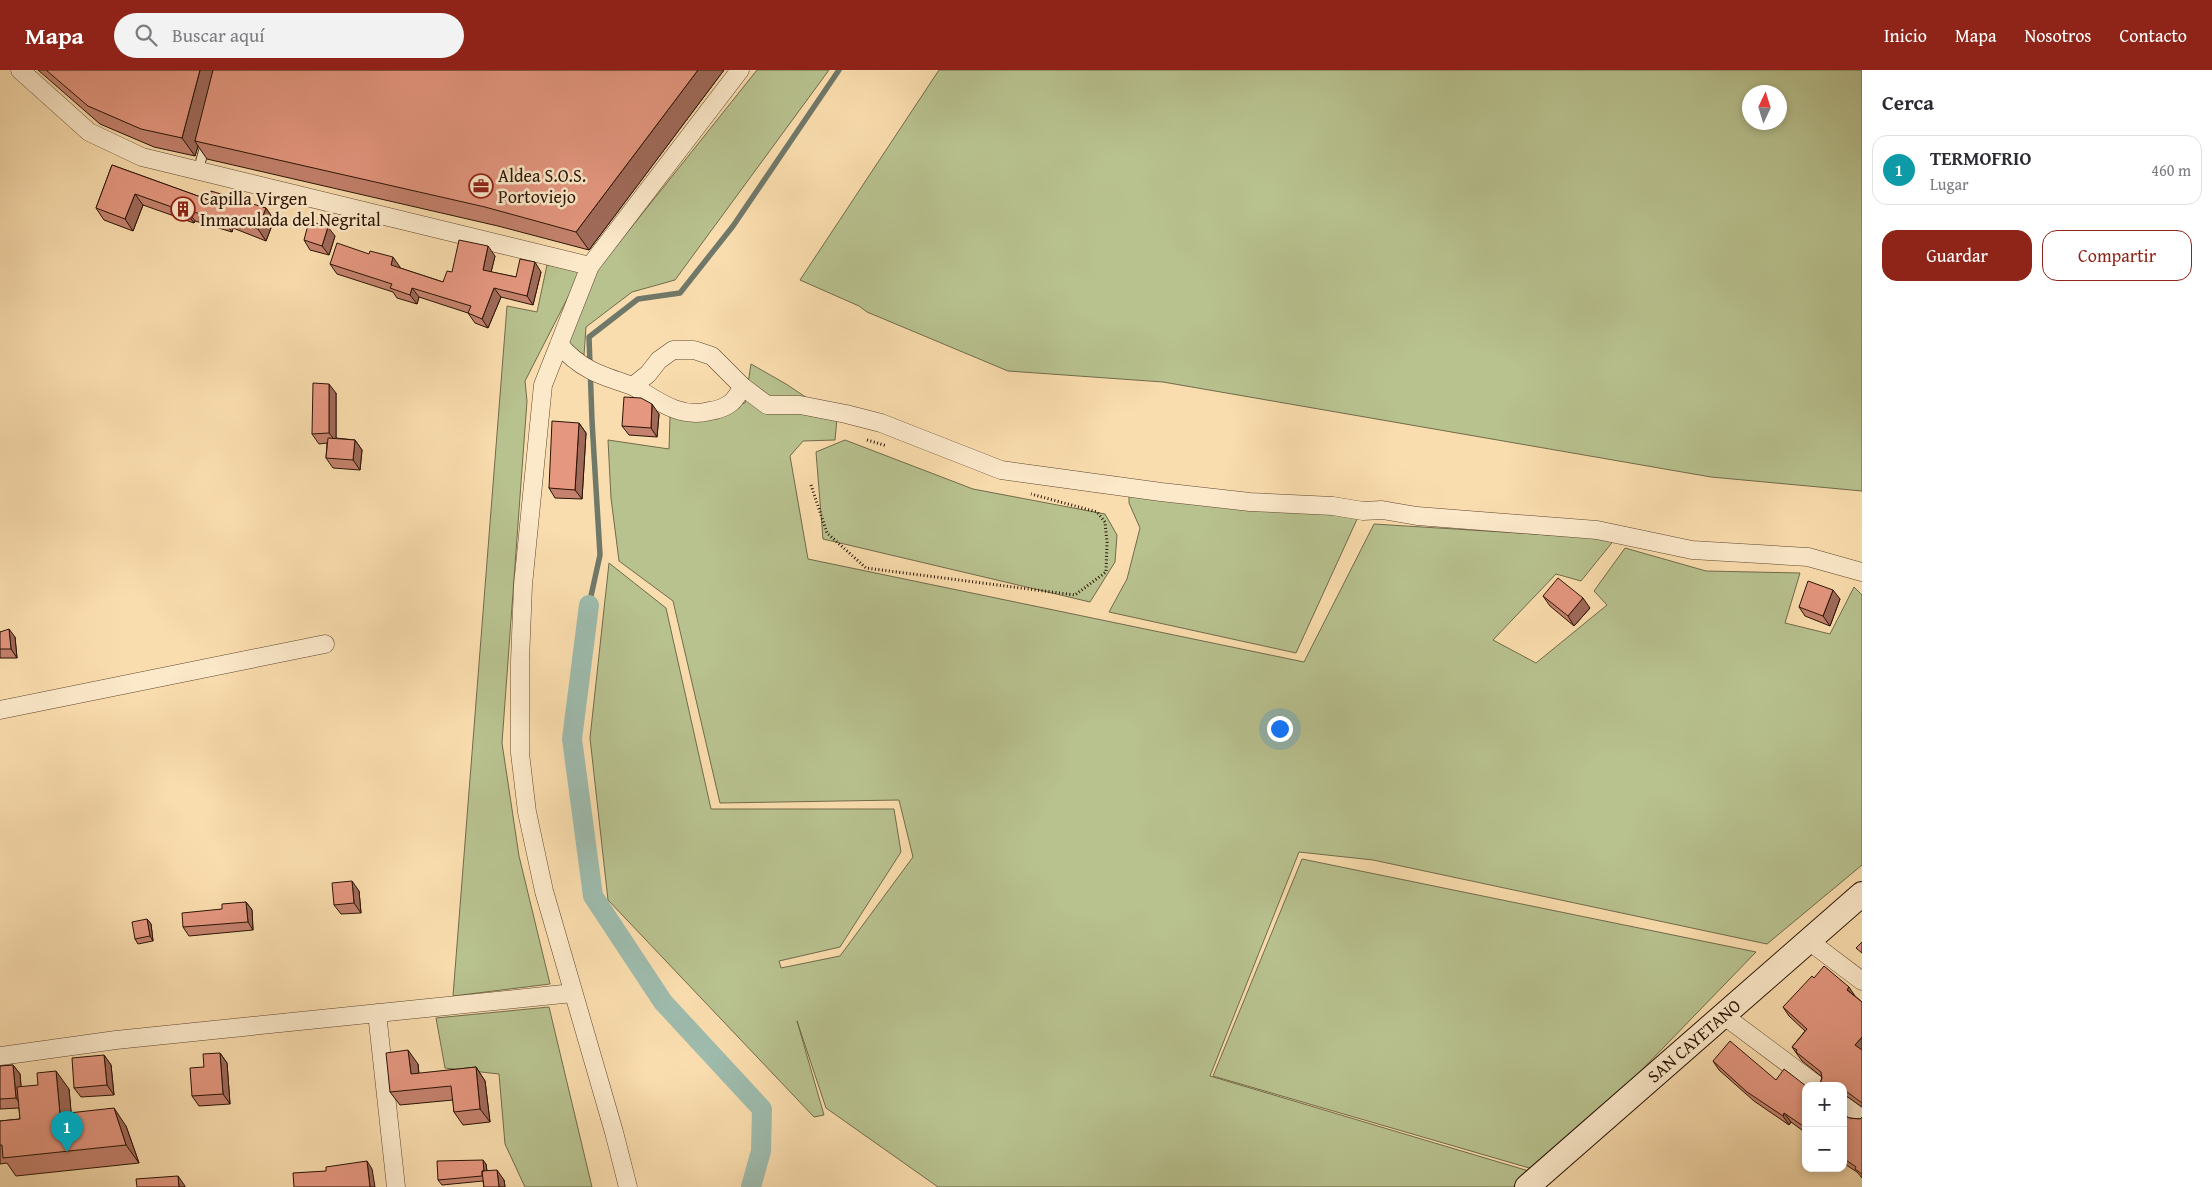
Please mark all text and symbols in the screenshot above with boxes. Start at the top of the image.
search box [114,13,464,58]
text: Mapa [25,18,84,53]
icon: search [132,21,160,49]
text: Buscar aquí [172,21,265,49]
text: Inicio [1884,22,1927,49]
text: Mapa [1955,22,1996,49]
text: Nosotros [2024,22,2092,49]
text: Contacto [2120,22,2187,49]
north arrow [1742,85,1787,130]
text: Cerca [1882,87,1934,118]
text: TERMOFRIO [1930,144,2031,172]
text: 1 [1895,158,1903,182]
text: 460 m [2151,158,2191,182]
place label: Aldea S.O.S. Portoviejo [498,162,586,210]
text: Lugar [1930,172,1969,196]
office icon: Aldea S.O.S. Portoviejo [468,173,494,199]
place label: Capilla Virgen Inmaculada del Negrital [200,185,381,233]
building icon: Capilla Virgen Inmaculada del Negrital [170,196,196,222]
button: Guardar [1882,230,2032,281]
button: Compartir [2042,230,2192,281]
your location [1267,716,1293,742]
street label: SAN CAYETANO [1641,992,1747,1089]
map controls [1802,1082,1847,1172]
button: + [1802,1082,1847,1127]
pin: 1 [51,1111,83,1152]
button: − [1802,1127,1847,1172]

